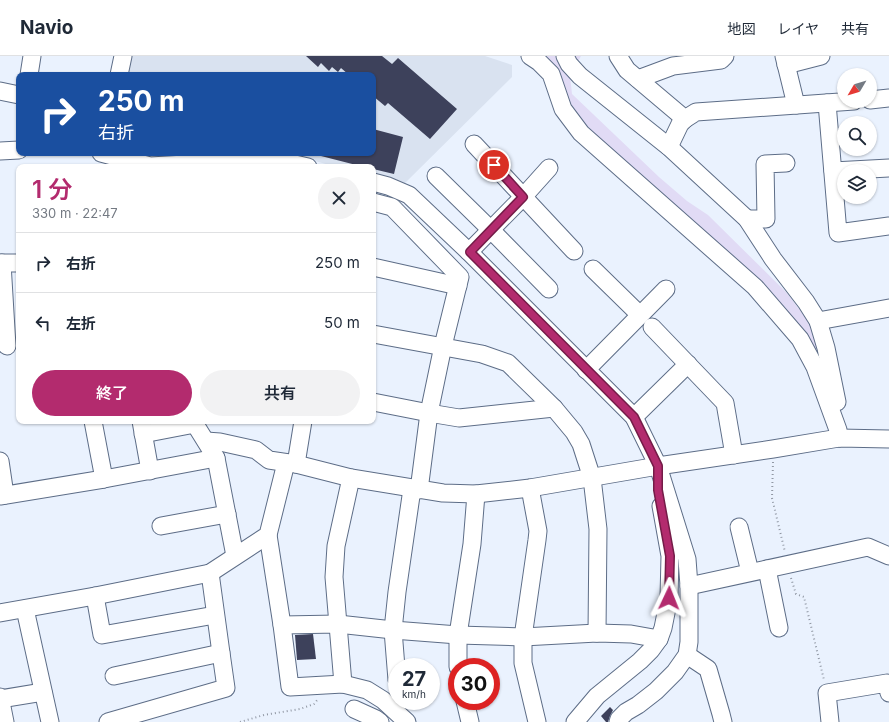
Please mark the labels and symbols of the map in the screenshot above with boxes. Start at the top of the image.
north arrow [837,68,877,108]
pin [477,148,511,182]
position arrow [648,577,690,619]
speed limit sign: 30 [448,658,500,710]

